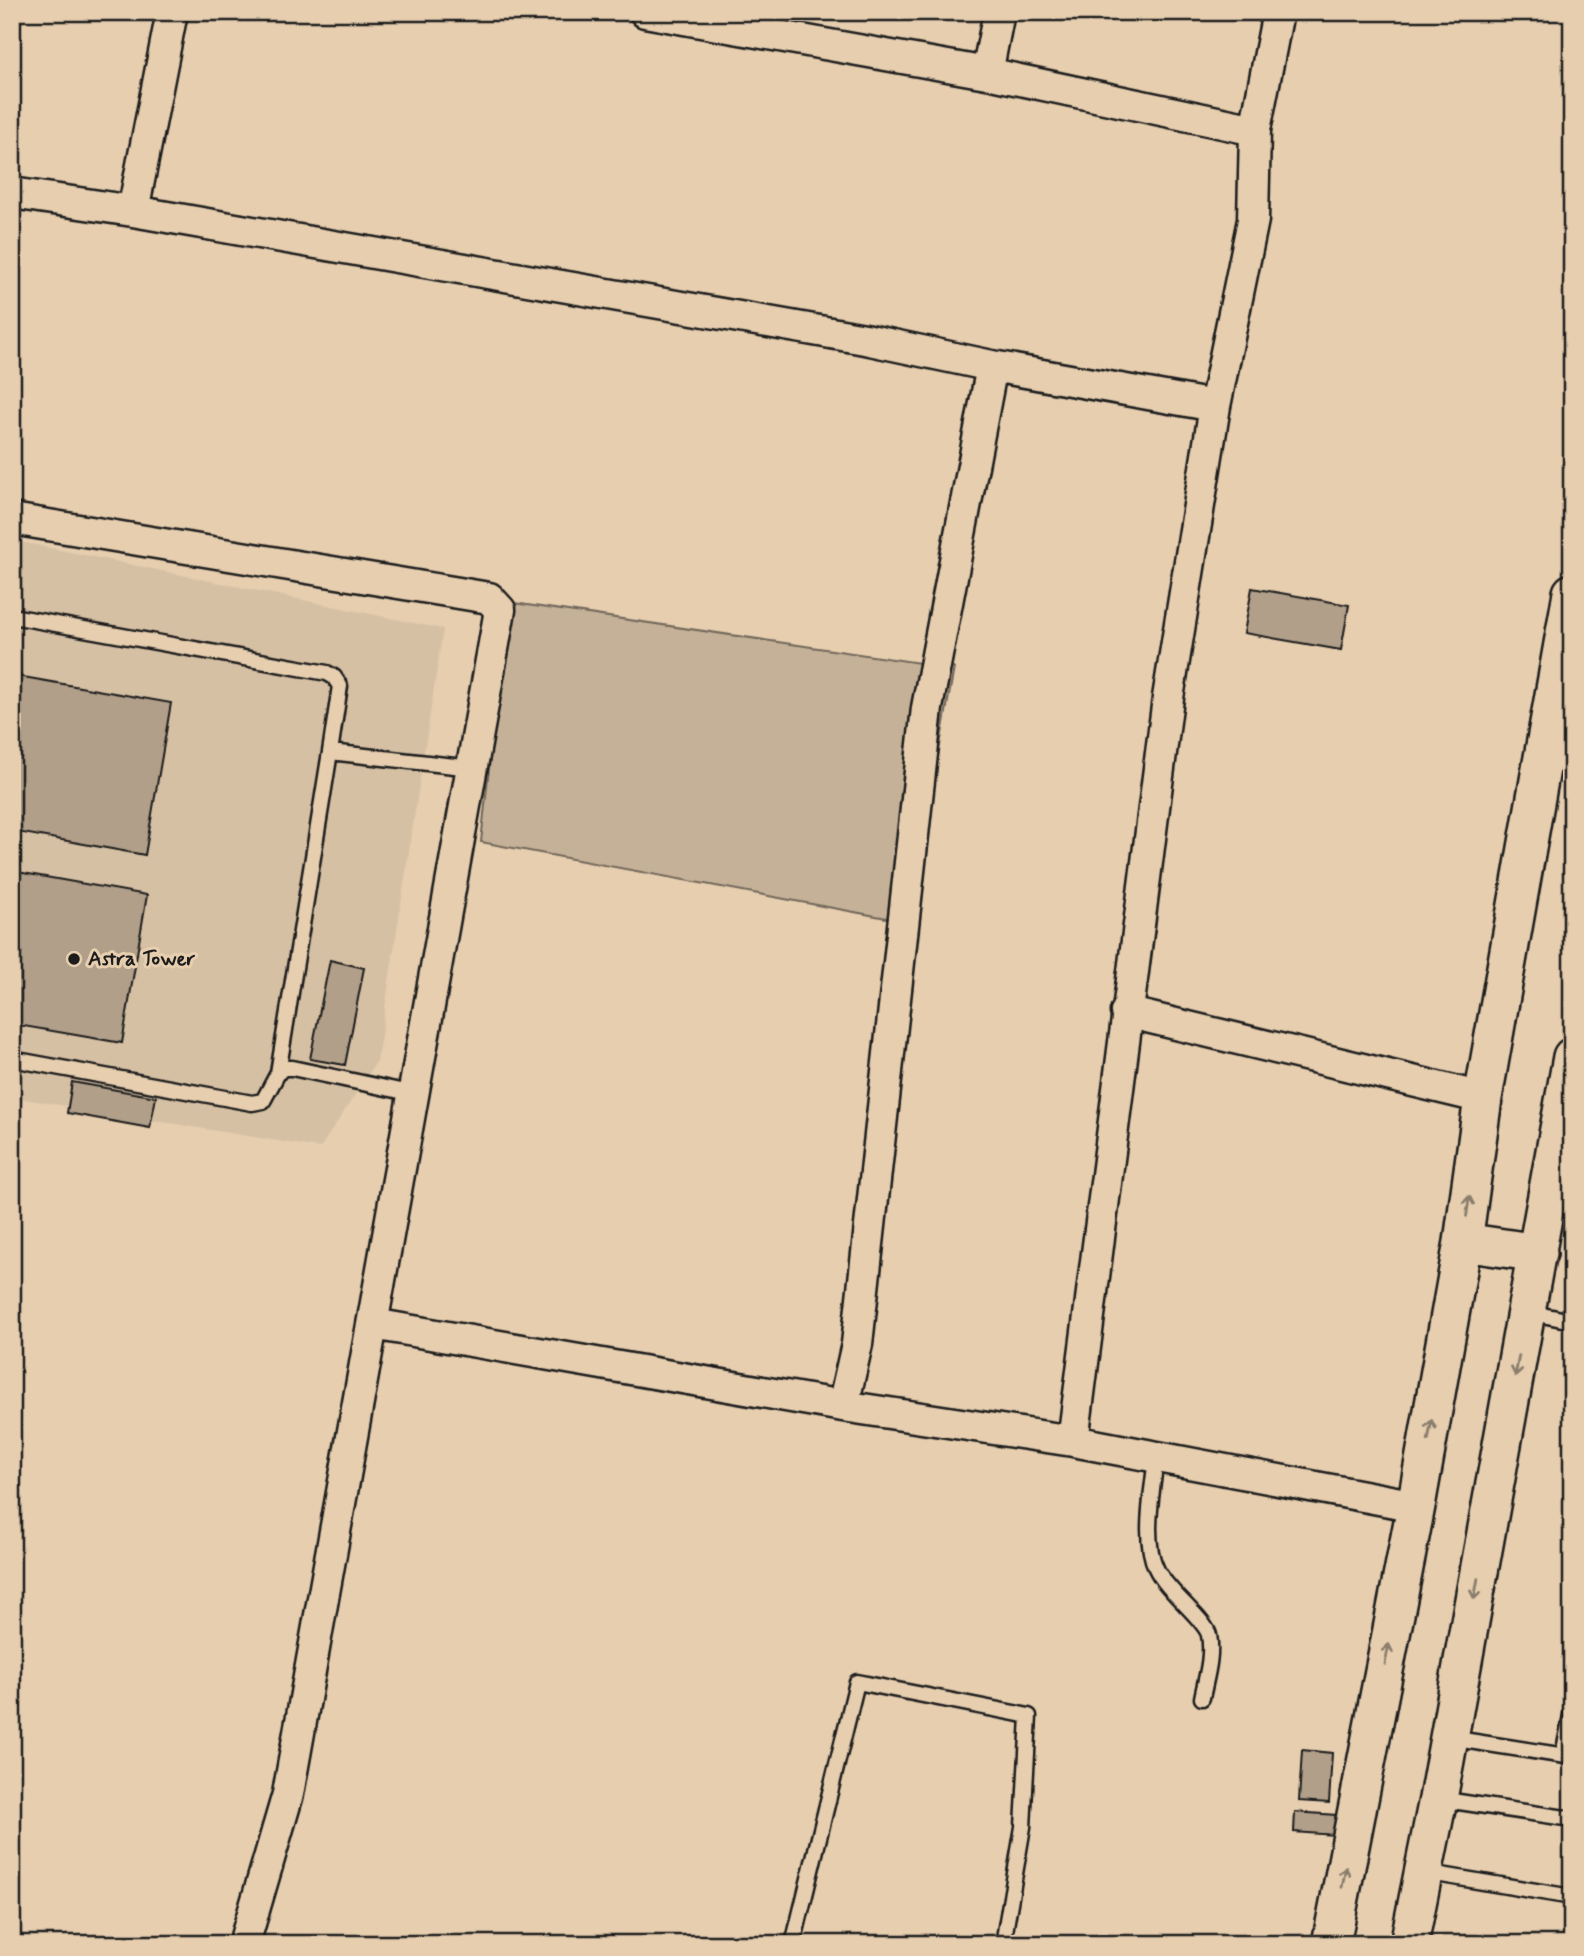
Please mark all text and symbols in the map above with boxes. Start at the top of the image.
place label: Astra Tower [88,945,196,973]
marker: Astra Tower [66,951,82,967]
one-way arrow [1462,1195,1475,1218]
one-way arrow [1510,1354,1524,1377]
one-way arrow [1424,1419,1437,1442]
one-way arrow [1469,1577,1482,1600]
one-way arrow [1381,1643,1395,1665]
one-way arrow [1337,1866,1351,1889]

